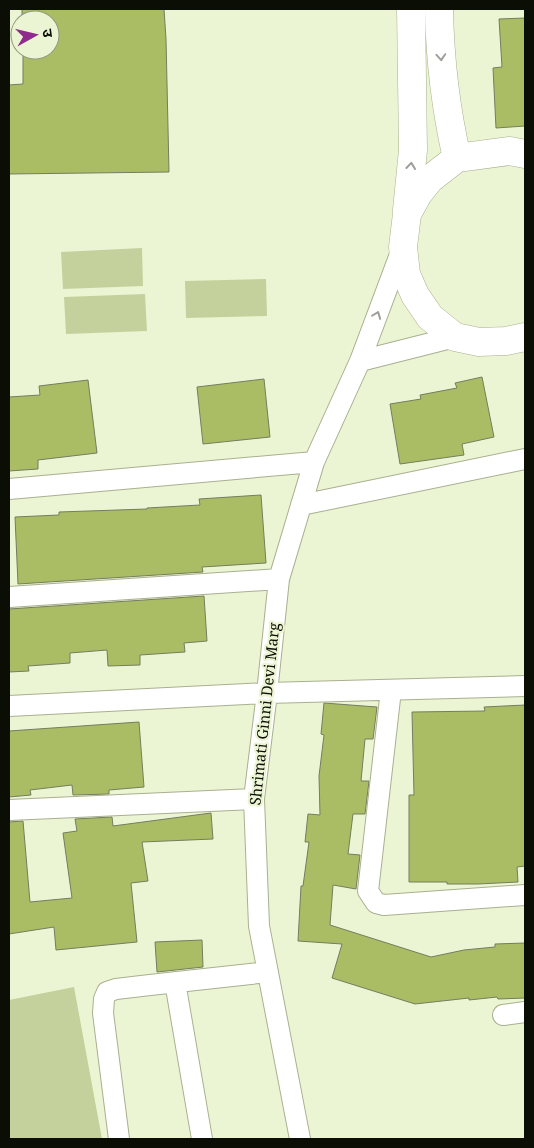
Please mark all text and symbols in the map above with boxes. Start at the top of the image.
north arrow [10,10,60,60]
text: उ [38,28,58,39]
one-way arrow [435,54,446,62]
one-way arrow [406,162,417,170]
one-way arrow [371,312,381,320]
street label: Shrimati Ginni Devi Marg [244,622,284,806]

